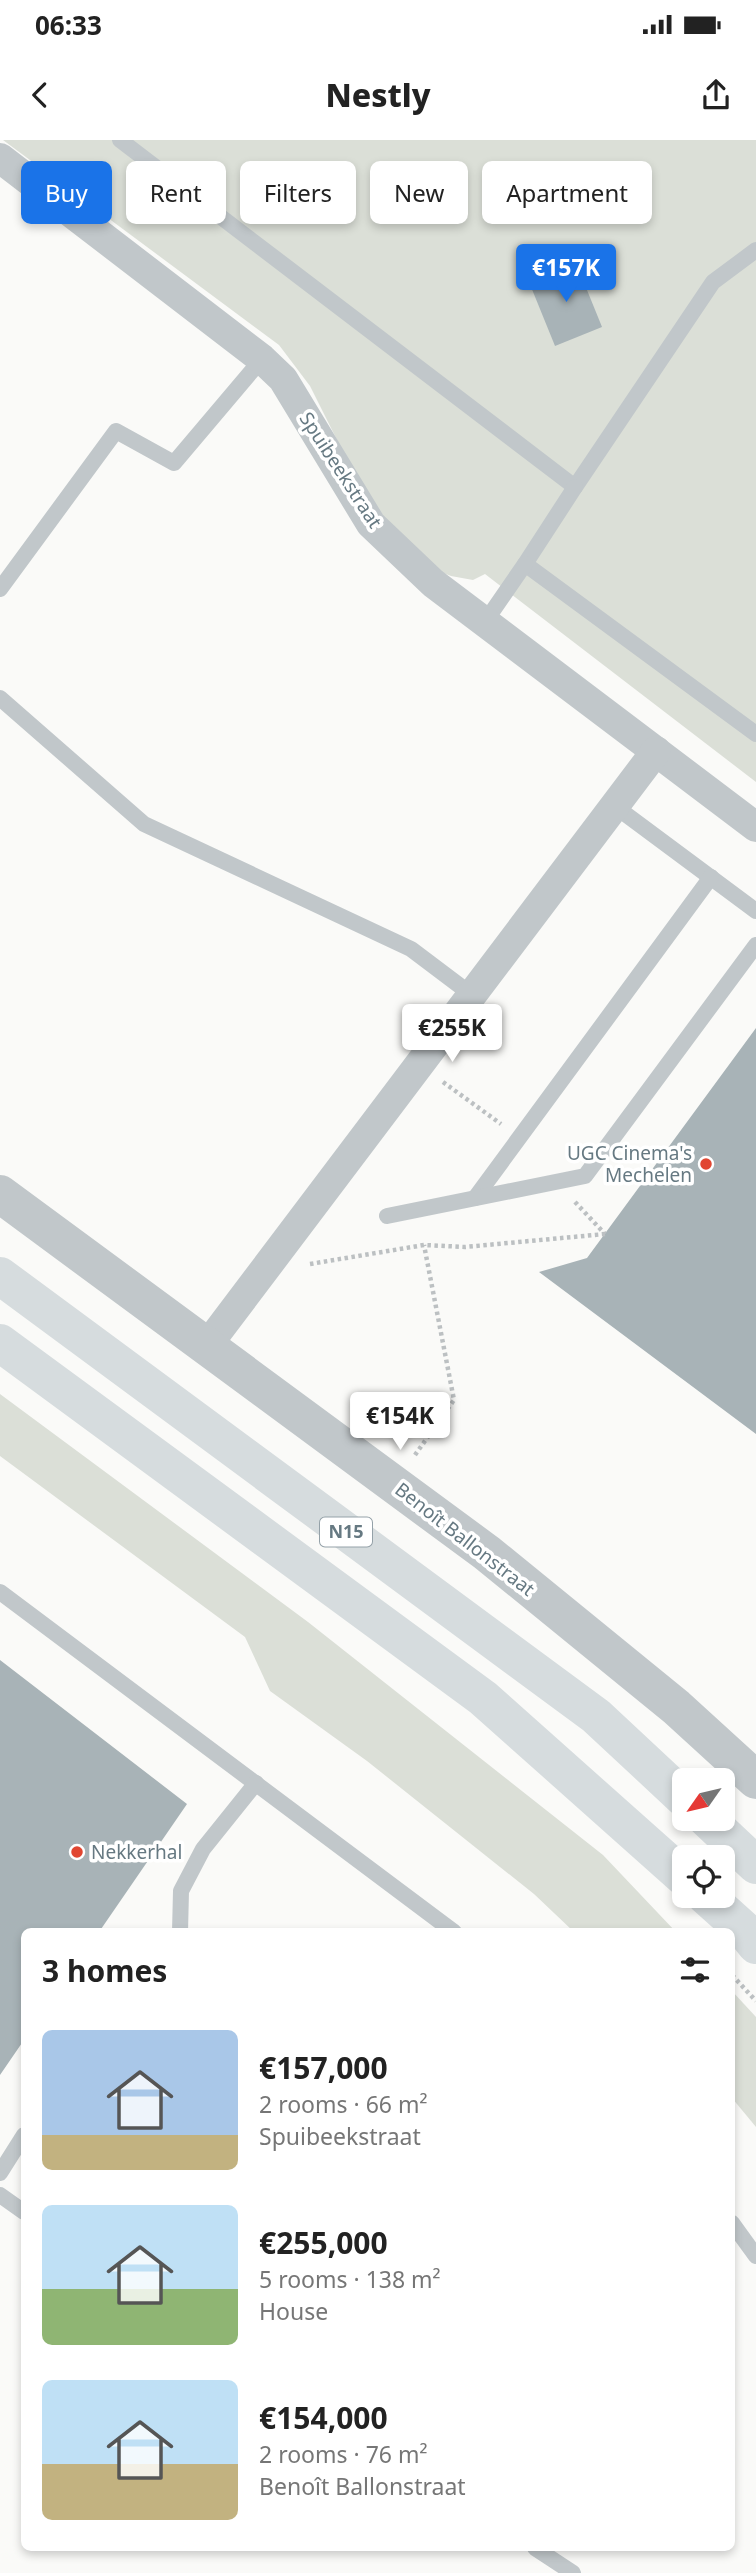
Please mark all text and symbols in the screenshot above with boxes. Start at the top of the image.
text: 06:33 [35,7,102,43]
text: Nestly [325,73,431,116]
icon: back [21,76,59,114]
icon: share [697,76,735,114]
chip: Buy [21,161,112,224]
chip: Rent [126,161,226,224]
chip: Filters [240,161,356,224]
chip: New [370,161,468,224]
chip: Apartment [482,161,652,224]
pin: €157K [517,244,615,304]
text: €157K [532,251,600,283]
street label: Spuibeekstraat [294,407,388,533]
pin: €255K [403,1004,501,1064]
text: €255K [418,1011,486,1043]
place label: UGC Cinema's Mechelen [567,1140,692,1188]
marker: UGC Cinema's Mechelen [698,1156,714,1172]
pin: €154K [351,1392,449,1452]
text: €154K [366,1399,434,1431]
street label: Benoît Ballonstraat [390,1476,540,1602]
road number: N15 [320,1518,372,1546]
north arrow [672,1768,735,1830]
map controls [672,1768,735,1908]
place label: Nekkerhal [91,1839,182,1865]
marker: Nekkerhal [69,1844,85,1860]
button: locate [672,1845,735,1908]
text: 3 homes [42,1950,167,1991]
icon: filters [676,1951,714,1989]
text: €157,000 [259,2047,388,2088]
icon: home [98,2058,182,2142]
text: 2 rooms · 66 m² [259,2088,428,2120]
text: Spuibeekstraat [259,2120,421,2152]
text: €255,000 [259,2222,388,2263]
icon: home [98,2233,182,2317]
text: 5 rooms · 138 m² [259,2263,441,2295]
text: House [259,2295,328,2327]
text: €154,000 [259,2397,388,2438]
icon: home [98,2408,182,2492]
text: 2 rooms · 76 m² [259,2438,428,2470]
text: Benoît Ballonstraat [259,2470,466,2502]

